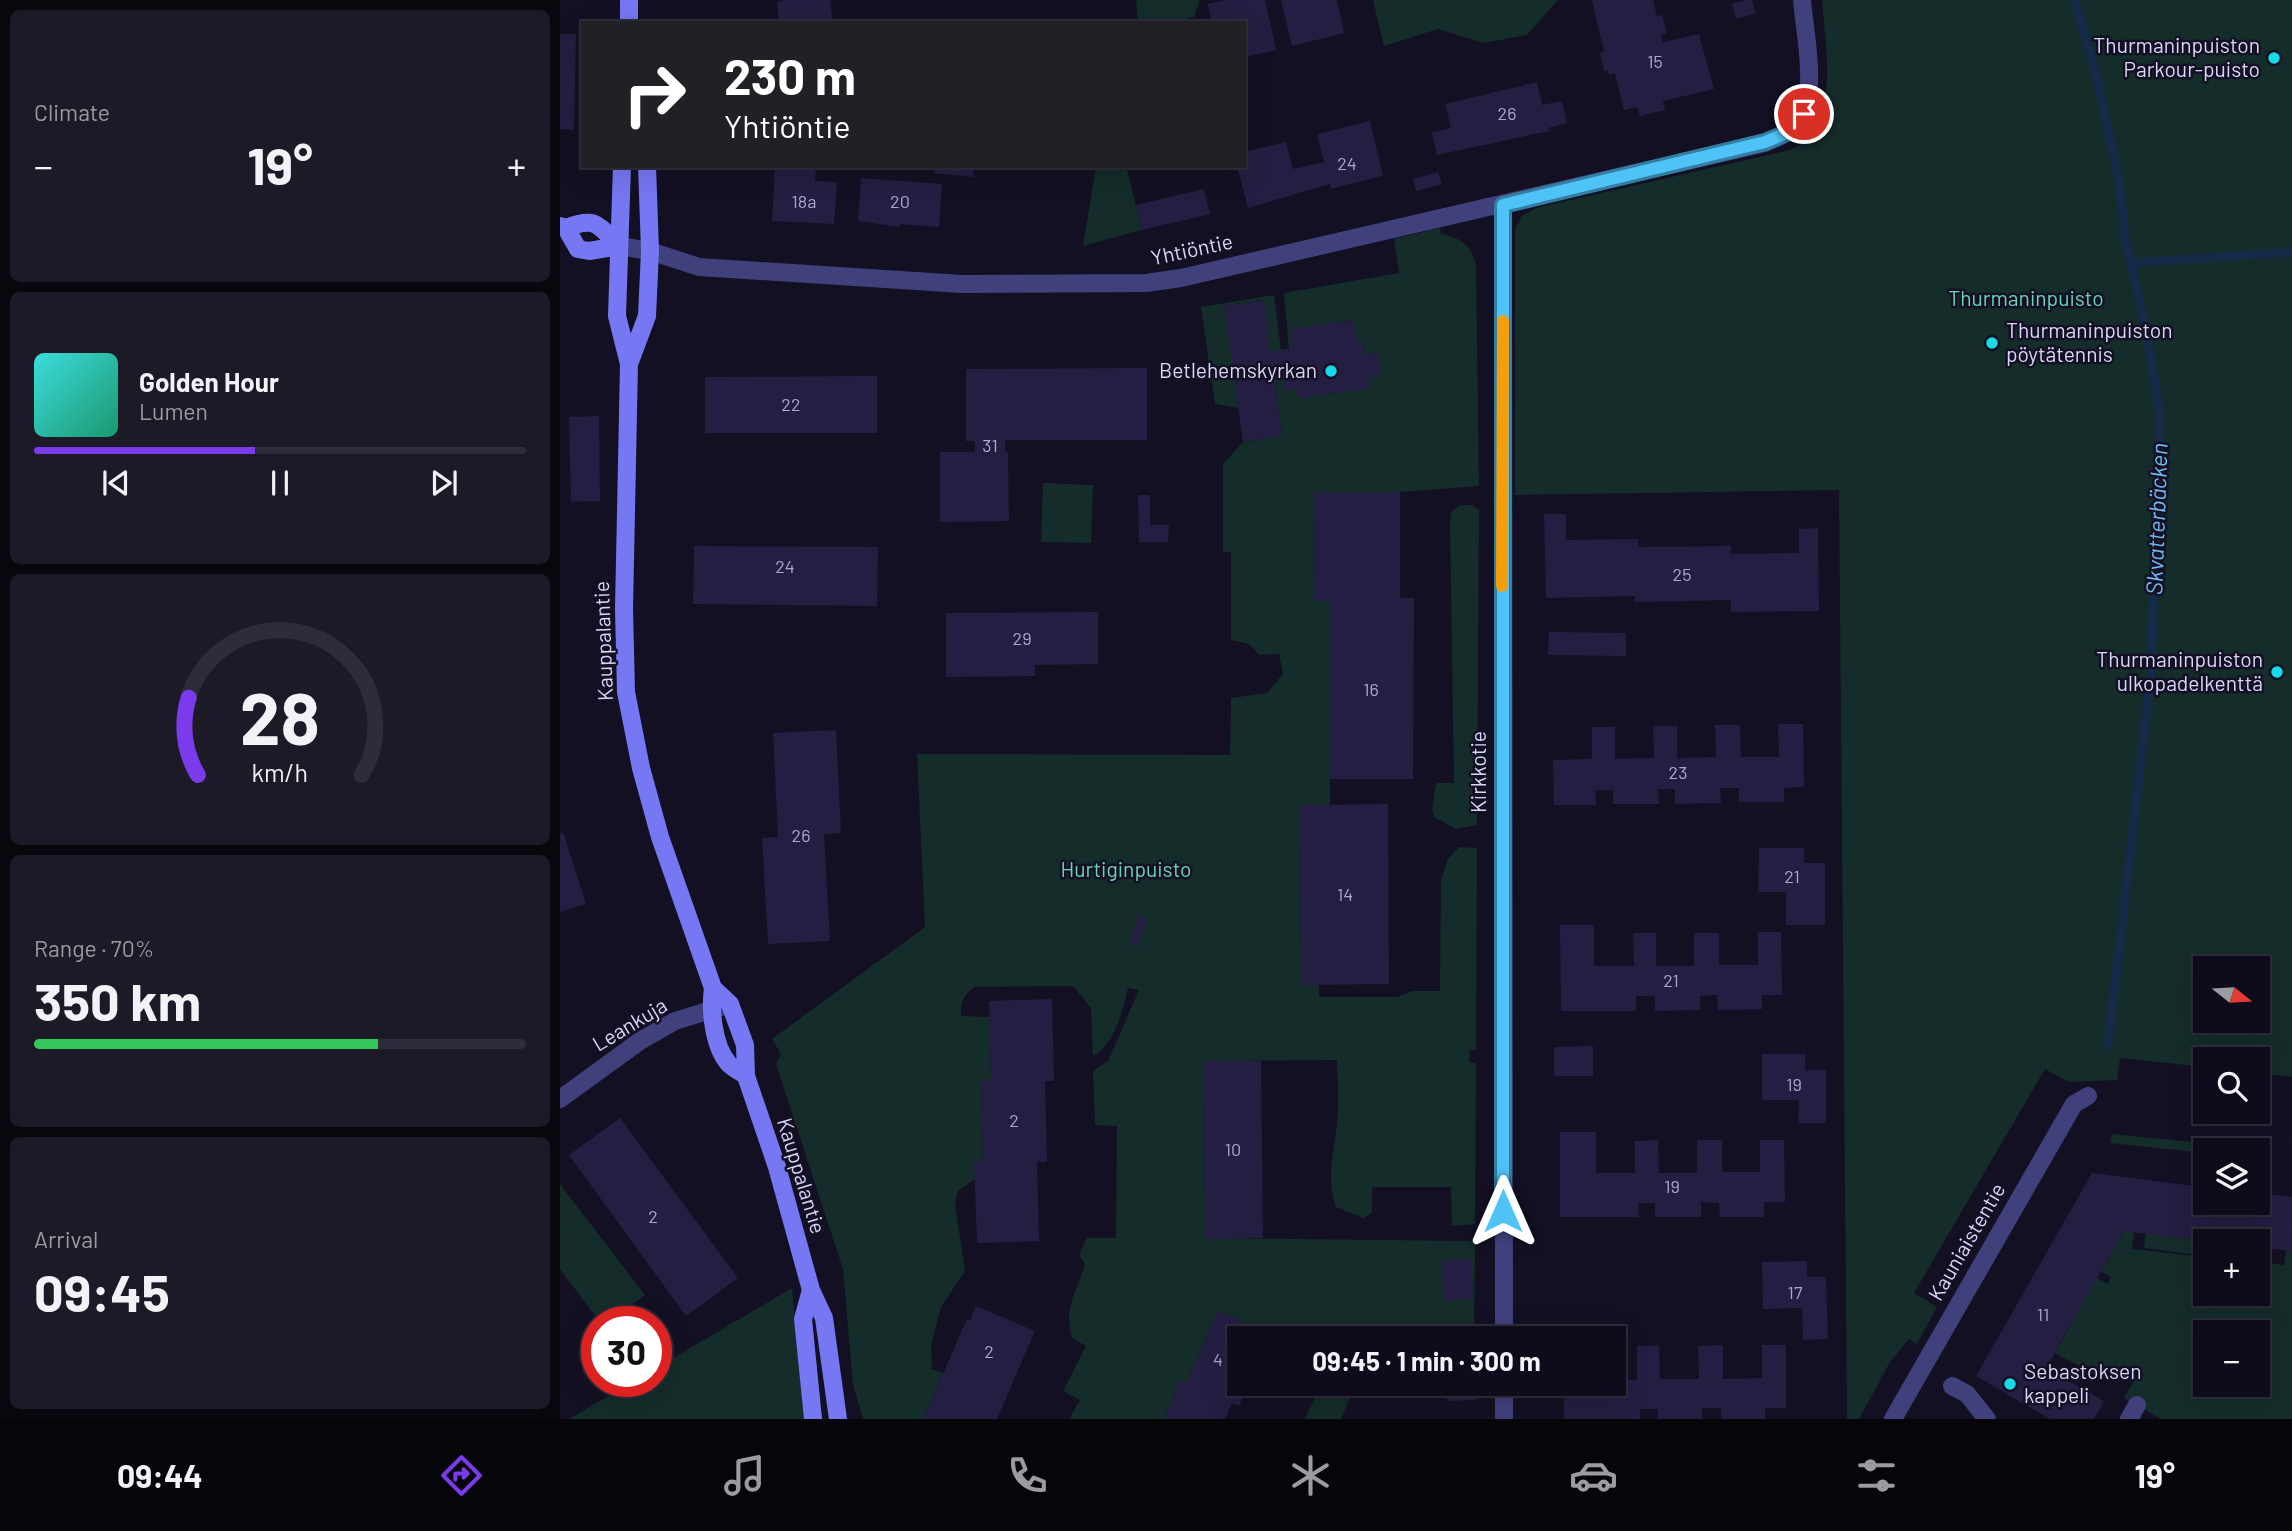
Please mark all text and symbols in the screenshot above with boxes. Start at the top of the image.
place label: Thurmaninpuiston Parkour-puisto [2093,32,2260,81]
text: 230 m [724,46,856,105]
icon: right [609,49,700,140]
house number: 15 [1647,50,1663,72]
marker: Thurmaninpuiston Parkour-puisto [2266,50,2282,66]
pin [1774,84,1834,144]
icon: arrive [1785,95,1823,133]
text: Climate [34,98,110,126]
house number: 26 [1498,102,1516,124]
text: Yhtiöntie [724,106,850,144]
text: 19° [247,133,313,195]
text: − [34,142,53,188]
text: + [507,142,526,188]
house number: 24 [1337,152,1357,174]
house number: 18a [792,190,816,212]
house number: 20 [890,190,910,212]
street label: Yhtiöntie [1148,228,1235,269]
park label: Thurmaninpuisto [1948,285,2104,310]
place label: Thurmaninpuiston pöytätennis [2006,317,2173,366]
marker: Thurmaninpuiston pöytätennis [1984,335,2000,351]
place label: Betlehemskyrkan [1159,357,1317,382]
marker: Betlehemskyrkan [1323,363,1339,379]
text: Golden Hour [139,366,279,397]
house number: 22 [781,393,801,415]
text: Lumen [139,397,208,425]
house number: 31 [982,434,998,456]
water label: Skvatterbäcken [2139,443,2173,595]
icon: previous [97,464,135,502]
icon: pause [261,464,299,502]
icon: next [425,464,463,502]
house number: 24 [775,555,795,577]
house number: 25 [1673,563,1691,585]
street label: Kauppalantie [588,581,617,701]
house number: 29 [1012,627,1032,649]
place label: Thurmaninpuiston ulkopadelkenttä [2096,646,2263,695]
marker: Thurmaninpuiston ulkopadelkenttä [2269,664,2285,680]
text: 28 [240,673,320,761]
house number: 16 [1363,678,1379,700]
street label: Kirkkotie [1465,731,1490,813]
text: km/h [252,757,308,787]
house number: 23 [1669,761,1687,783]
house number: 26 [792,824,810,846]
park label: Hurtiginpuisto [1061,856,1191,881]
house number: 21 [1784,865,1800,887]
house number: 14 [1337,883,1353,905]
text: Range · 70% [34,934,154,962]
north arrow [2193,956,2270,1032]
map controls [2193,956,2270,1397]
text: 350 km [34,969,201,1031]
house number: 21 [1663,969,1679,991]
street label: Leankuja [587,992,671,1056]
button: search [2193,1047,2270,1124]
house number: 19 [1786,1073,1802,1095]
house number: 2 [1009,1109,1019,1131]
street label: Kauppalantie [773,1115,832,1237]
house number: 10 [1225,1138,1241,1160]
button: layers [2193,1138,2270,1215]
position arrow [1466,1174,1540,1248]
house number: 19 [1664,1175,1680,1197]
street label: Kauniaistentie [1922,1178,2009,1305]
house number: 2 [648,1205,658,1227]
text: Arrival [34,1225,98,1253]
button: + [2193,1229,2270,1306]
text: 09:45 [34,1260,170,1322]
house number: 17 [1788,1281,1803,1303]
house number: 11 [2037,1303,2049,1325]
speed limit sign: 30 [581,1306,672,1397]
button: − [2193,1320,2270,1397]
house number: 2 [984,1340,994,1362]
text: 09:45 · 1 min · 300 m [1312,1345,1541,1376]
house number: 4 [1213,1348,1223,1370]
place label: Sebastoksen kappeli [2024,1358,2142,1407]
marker: Sebastoksen kappeli [2002,1376,2018,1392]
icon: directions [437,1451,486,1500]
icon: music [720,1451,769,1500]
icon: phone [1003,1451,1052,1500]
icon: climate [1286,1451,1335,1500]
icon: car [1569,1451,1618,1500]
icon: filters [1852,1451,1901,1500]
text: 09:44 [117,1456,203,1494]
text: 19° [2135,1456,2175,1494]

